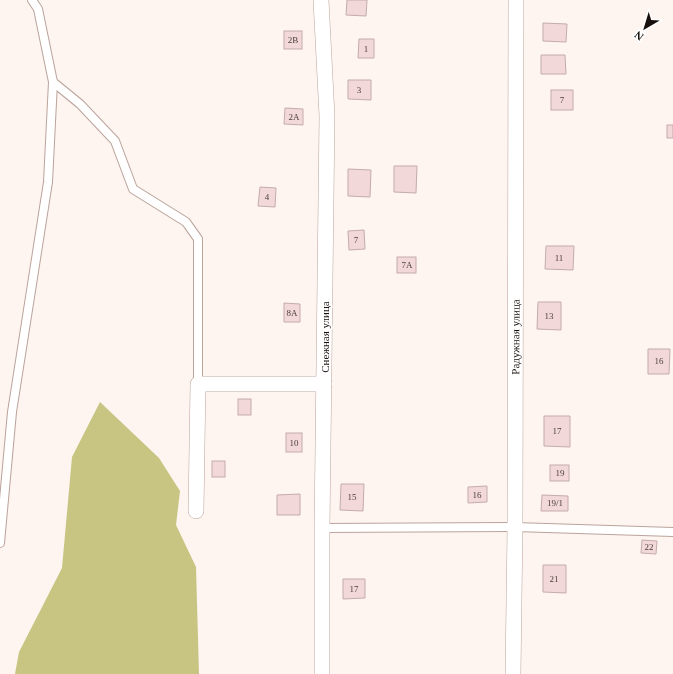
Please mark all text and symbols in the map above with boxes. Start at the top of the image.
north arrow [625,8,665,48]
text: N [632,29,646,43]
house number: 2В [288,35,298,45]
house number: 1 [364,44,368,54]
house number: 3 [357,85,362,95]
house number: 7 [560,95,565,105]
house number: 2А [289,112,300,122]
house number: 4 [265,192,270,202]
house number: 7 [354,235,359,245]
house number: 11 [555,253,563,263]
house number: 7А [402,260,413,270]
street label: Радужная улица [509,299,521,375]
street label: Снежная улица [319,301,331,373]
house number: 8А [287,308,298,318]
house number: 13 [545,311,554,321]
house number: 16 [655,356,664,366]
house number: 17 [553,426,562,436]
house number: 10 [290,438,299,448]
house number: 19 [556,468,565,478]
house number: 16 [473,490,482,500]
house number: 15 [348,492,357,502]
house number: 19/1 [547,498,563,508]
house number: 22 [645,542,654,552]
house number: 21 [550,574,559,584]
house number: 17 [350,584,359,594]

